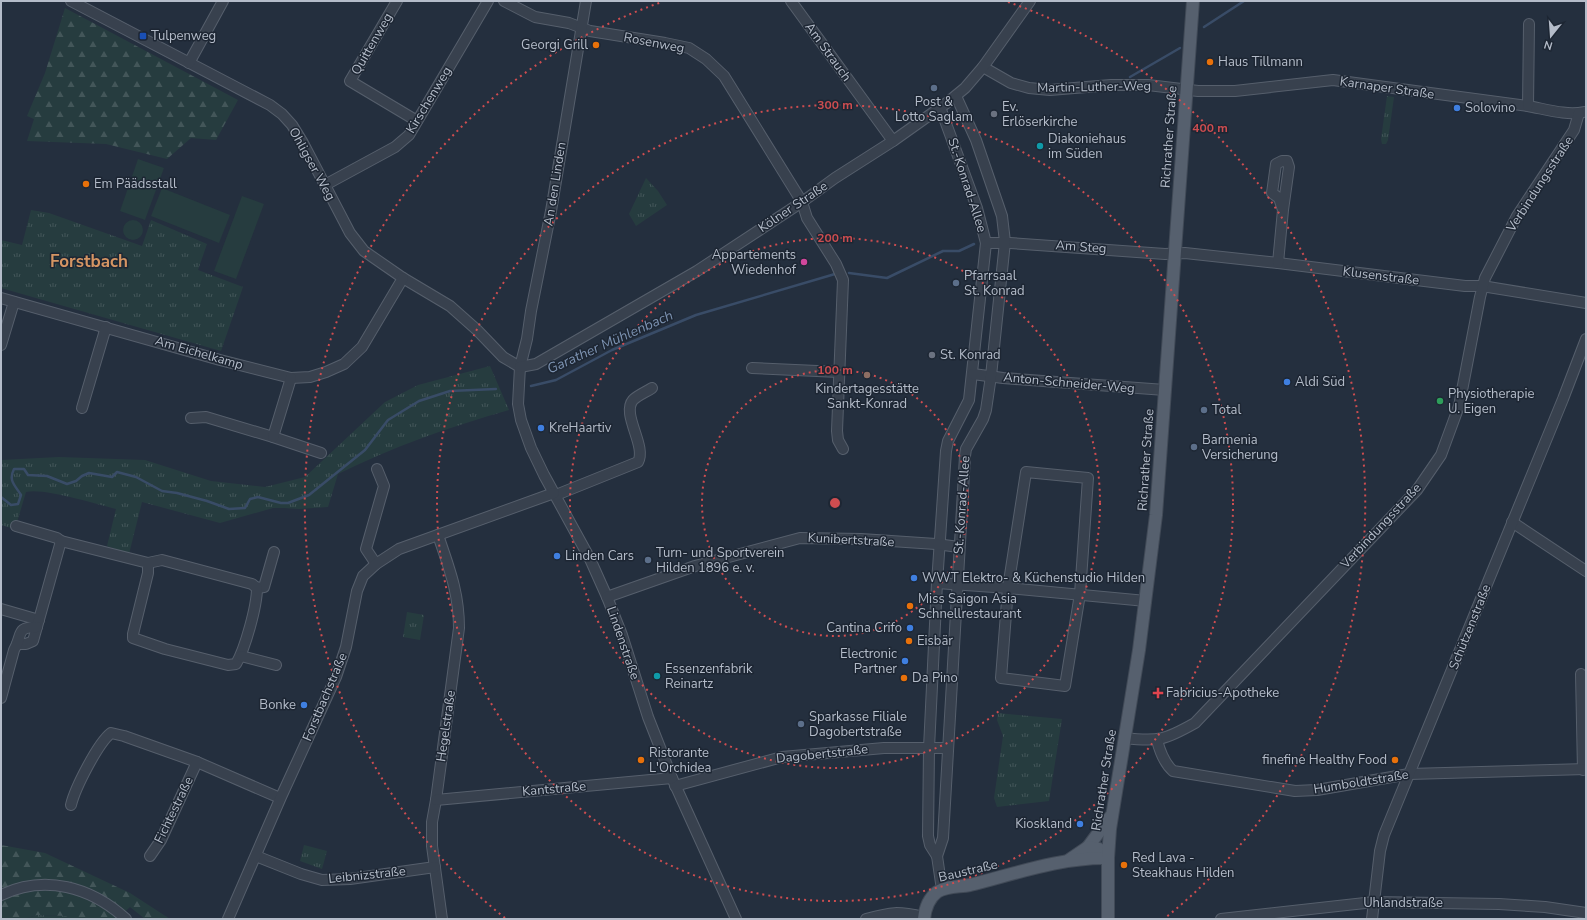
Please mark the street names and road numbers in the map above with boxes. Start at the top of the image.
street label: Quittenweg [347,10,397,78]
street label: Am Strauch [801,19,855,85]
street label: Rosenweg [622,28,686,58]
street label: Kirschenweg [402,63,456,137]
street label: Karnaper Straße [1339,72,1436,104]
street label: Martin-Luther-Weg [1037,77,1151,97]
street label: Richrather Straße [1156,85,1182,189]
street label: Ohligser Weg [284,124,340,204]
street label: Verbindungsstraße [1502,132,1578,236]
street label: St.-Konrad-Allee [943,135,991,235]
street label: An den Linden [539,141,571,227]
street label: Kölner Straße [755,177,831,237]
street label: Am Steg [1055,236,1107,258]
street label: Klusenstraße [1342,262,1420,290]
street label: Am Eichelkamp [153,332,245,374]
street label: Anton-Schneider-Weg [1003,368,1135,398]
street label: Richrather Straße [1133,408,1159,512]
street label: St.-Konrad-Allee [950,455,974,555]
street label: Verbindungsstraße [1336,479,1425,573]
street label: Kunibertstraße [807,529,895,551]
street label: Schützenstraße [1445,582,1495,672]
street label: Lindenstraße [602,604,644,682]
street label: Forstbachstraße [298,650,352,744]
street label: Hegelstraße [432,689,460,763]
street label: Richrather Straße [1087,728,1121,832]
street label: Dagobertstraße [775,740,869,768]
street label: Humboldtstraße [1312,766,1410,798]
street label: Fichtestraße [150,774,198,846]
street label: Kantstraße [521,777,587,801]
street label: Baustraße [937,855,999,887]
street label: Leibnizstraße [327,862,407,888]
street label: Uhlandstraße [1363,894,1443,912]

